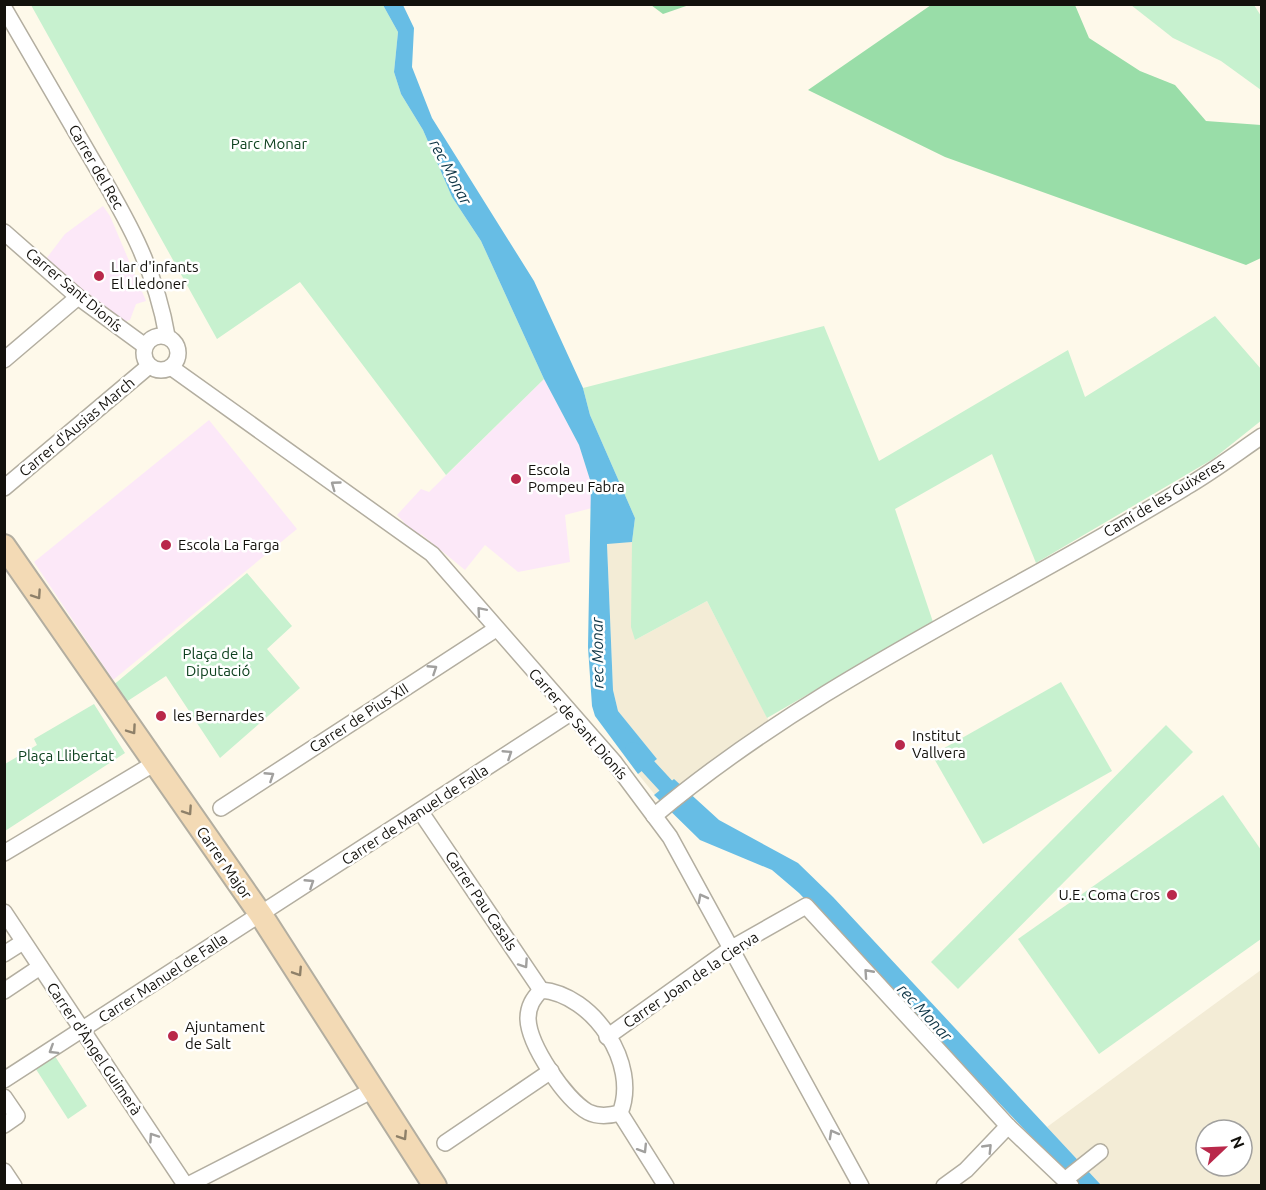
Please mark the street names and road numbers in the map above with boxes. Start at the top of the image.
street label: Carrer del Rec [65,122,127,212]
street label: Carrer Sant Dionís [23,244,126,335]
street label: Carrer d'Ausias March [16,373,138,480]
street label: Camí de les Guixeres [1100,455,1227,540]
street label: Carrer de Sant Dionís [526,665,631,783]
street label: Carrer de Pius XII [306,679,411,756]
street label: Carrer de Manuel de Falla [338,761,491,868]
street label: Carrer Major [193,823,256,902]
street label: Carrer Pau Casals [442,848,521,953]
street label: Carrer Joan de la Cierva [620,928,762,1031]
street label: Carrer Manuel de Falla [95,930,230,1026]
street label: Carrer d'Àngel Guimerà [44,979,145,1118]

